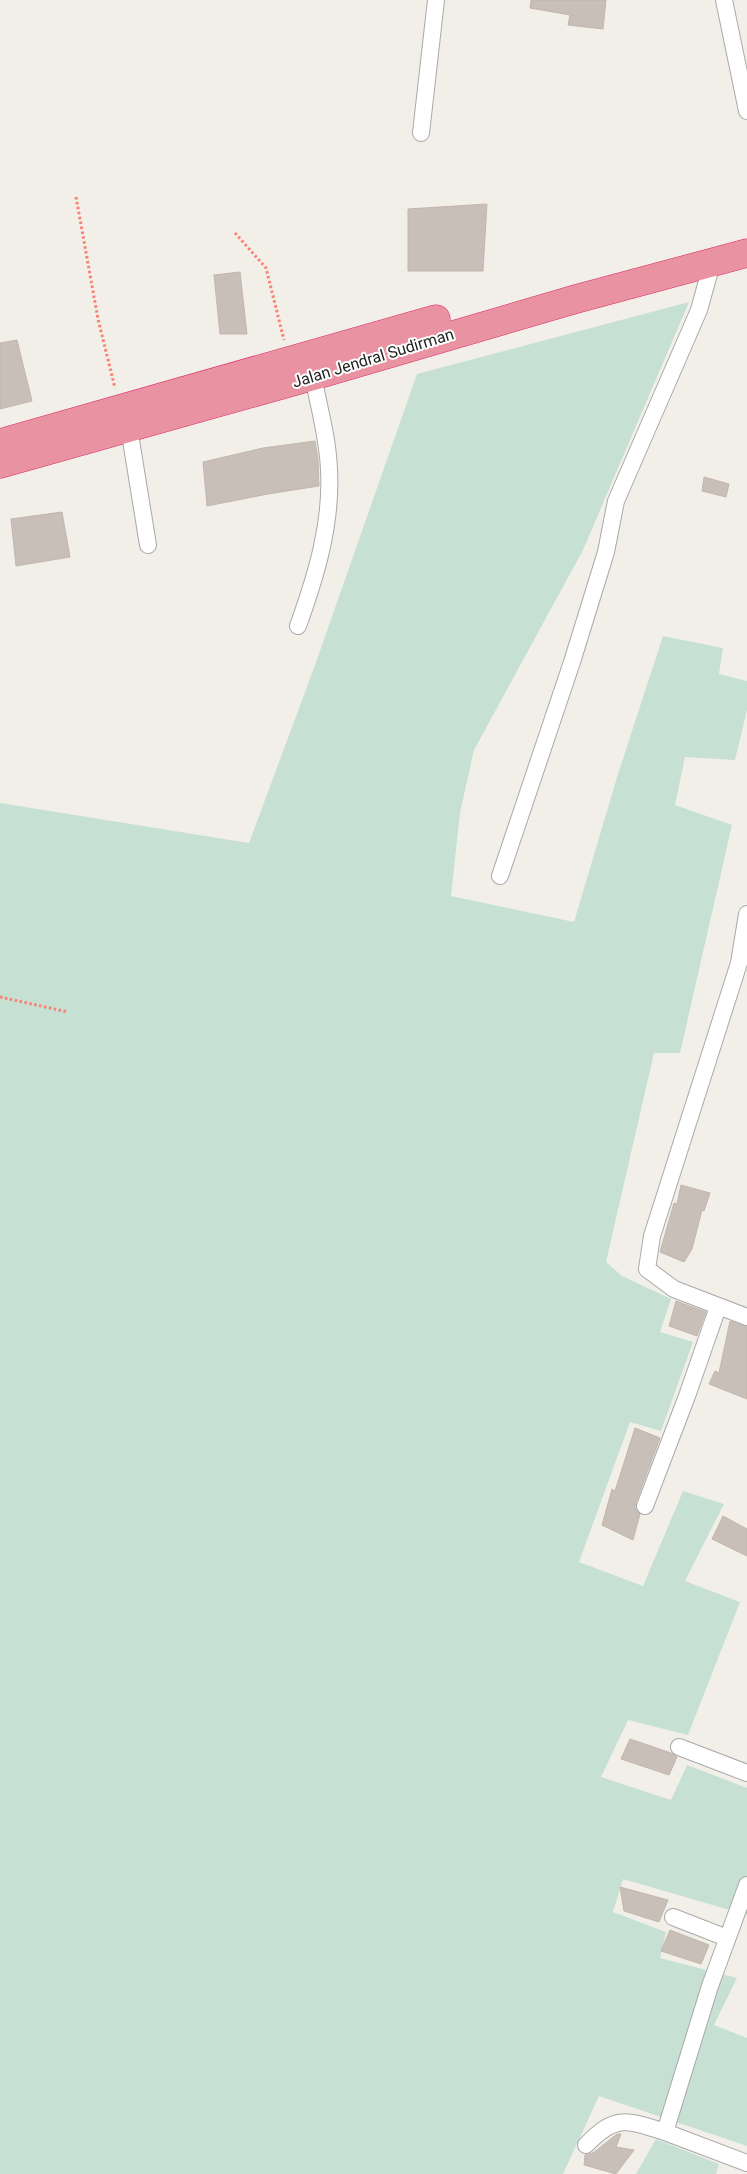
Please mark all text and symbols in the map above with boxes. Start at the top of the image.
street label: Jalan Jendral Sudirman [290,324,456,392]

